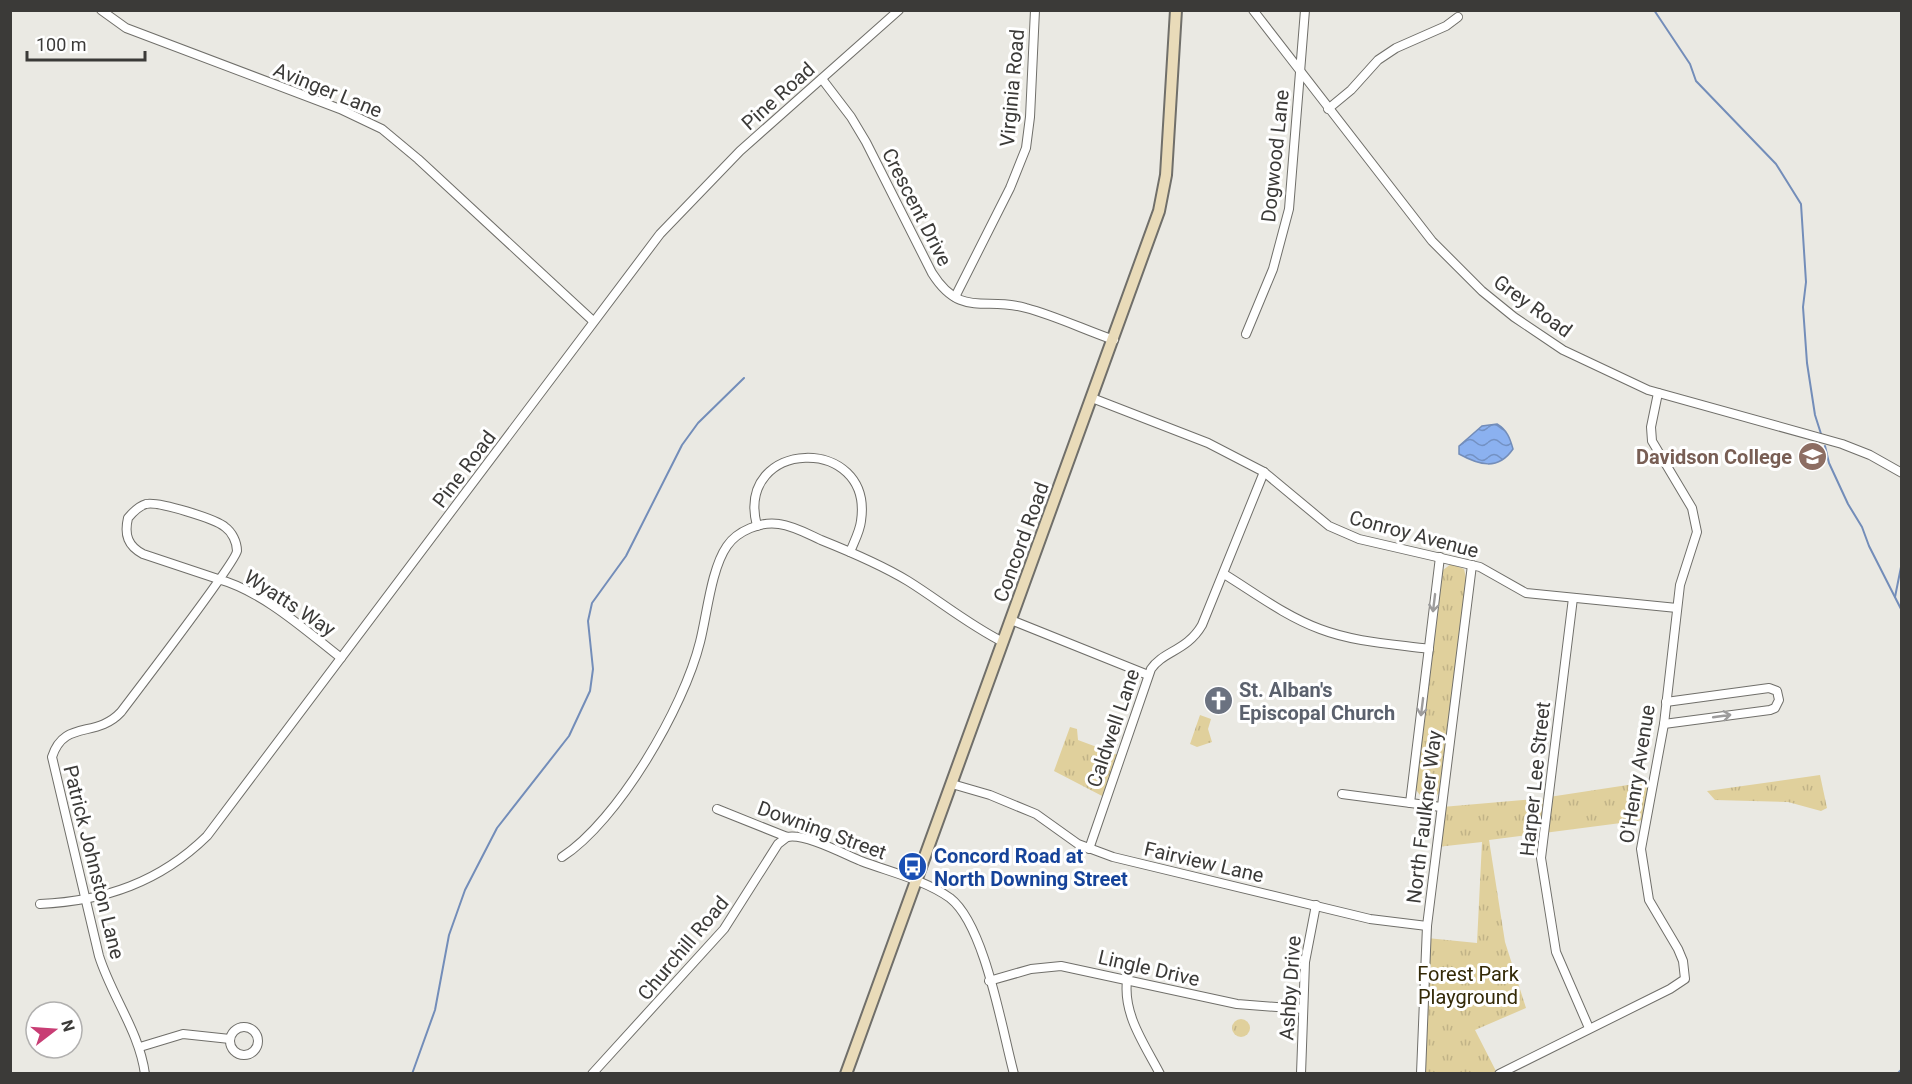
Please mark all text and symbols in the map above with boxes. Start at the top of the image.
scale bar [27,24,146,62]
street label: Virginia Road [995,28,1029,148]
text: 100 m [36,34,87,55]
street label: Avinger Lane [270,57,386,123]
street label: Pine Road [737,57,819,135]
street label: Dogwood Lane [1256,89,1294,223]
street label: Crescent Drive [877,144,957,270]
street label: Grey Road [1489,270,1577,342]
street label: Pine Road [427,426,501,512]
school or university icon: Davidson College [1797,441,1829,473]
place label: Davidson College [1636,445,1792,469]
street label: Concord Road [988,479,1054,605]
street label: Conroy Avenue [1347,505,1481,563]
street label: Wyatts Way [240,565,341,642]
one-way arrow [1429,592,1440,612]
street label: Caldwell Lane [1082,666,1144,790]
place label: St. Alban's Episcopal Church [1239,678,1395,725]
church icon: St. Alban's Episcopal Church [1202,685,1234,717]
one-way arrow [1416,697,1427,716]
street label: Harper Lee Street [1515,701,1555,857]
street label: O'Henry Avenue [1614,703,1660,845]
one-way arrow [1712,711,1731,722]
street label: North Faulkner Way [1401,729,1447,905]
street label: Patrick Johnston Lane [58,763,130,961]
street label: Downing Street [754,796,890,864]
street label: Fairview Lane [1142,837,1266,887]
place label: Concord Road at North Downing Street [934,844,1128,891]
bus stop icon: Concord Road at North Downing Street [897,851,929,883]
street label: Churchill Road [632,891,734,1005]
street label: Ashby Drive [1274,935,1306,1041]
street label: Lingle Drive [1096,945,1202,991]
park label: Forest Park Playground [1417,962,1520,1009]
north arrow [24,1000,84,1060]
text: N [57,1018,79,1034]

